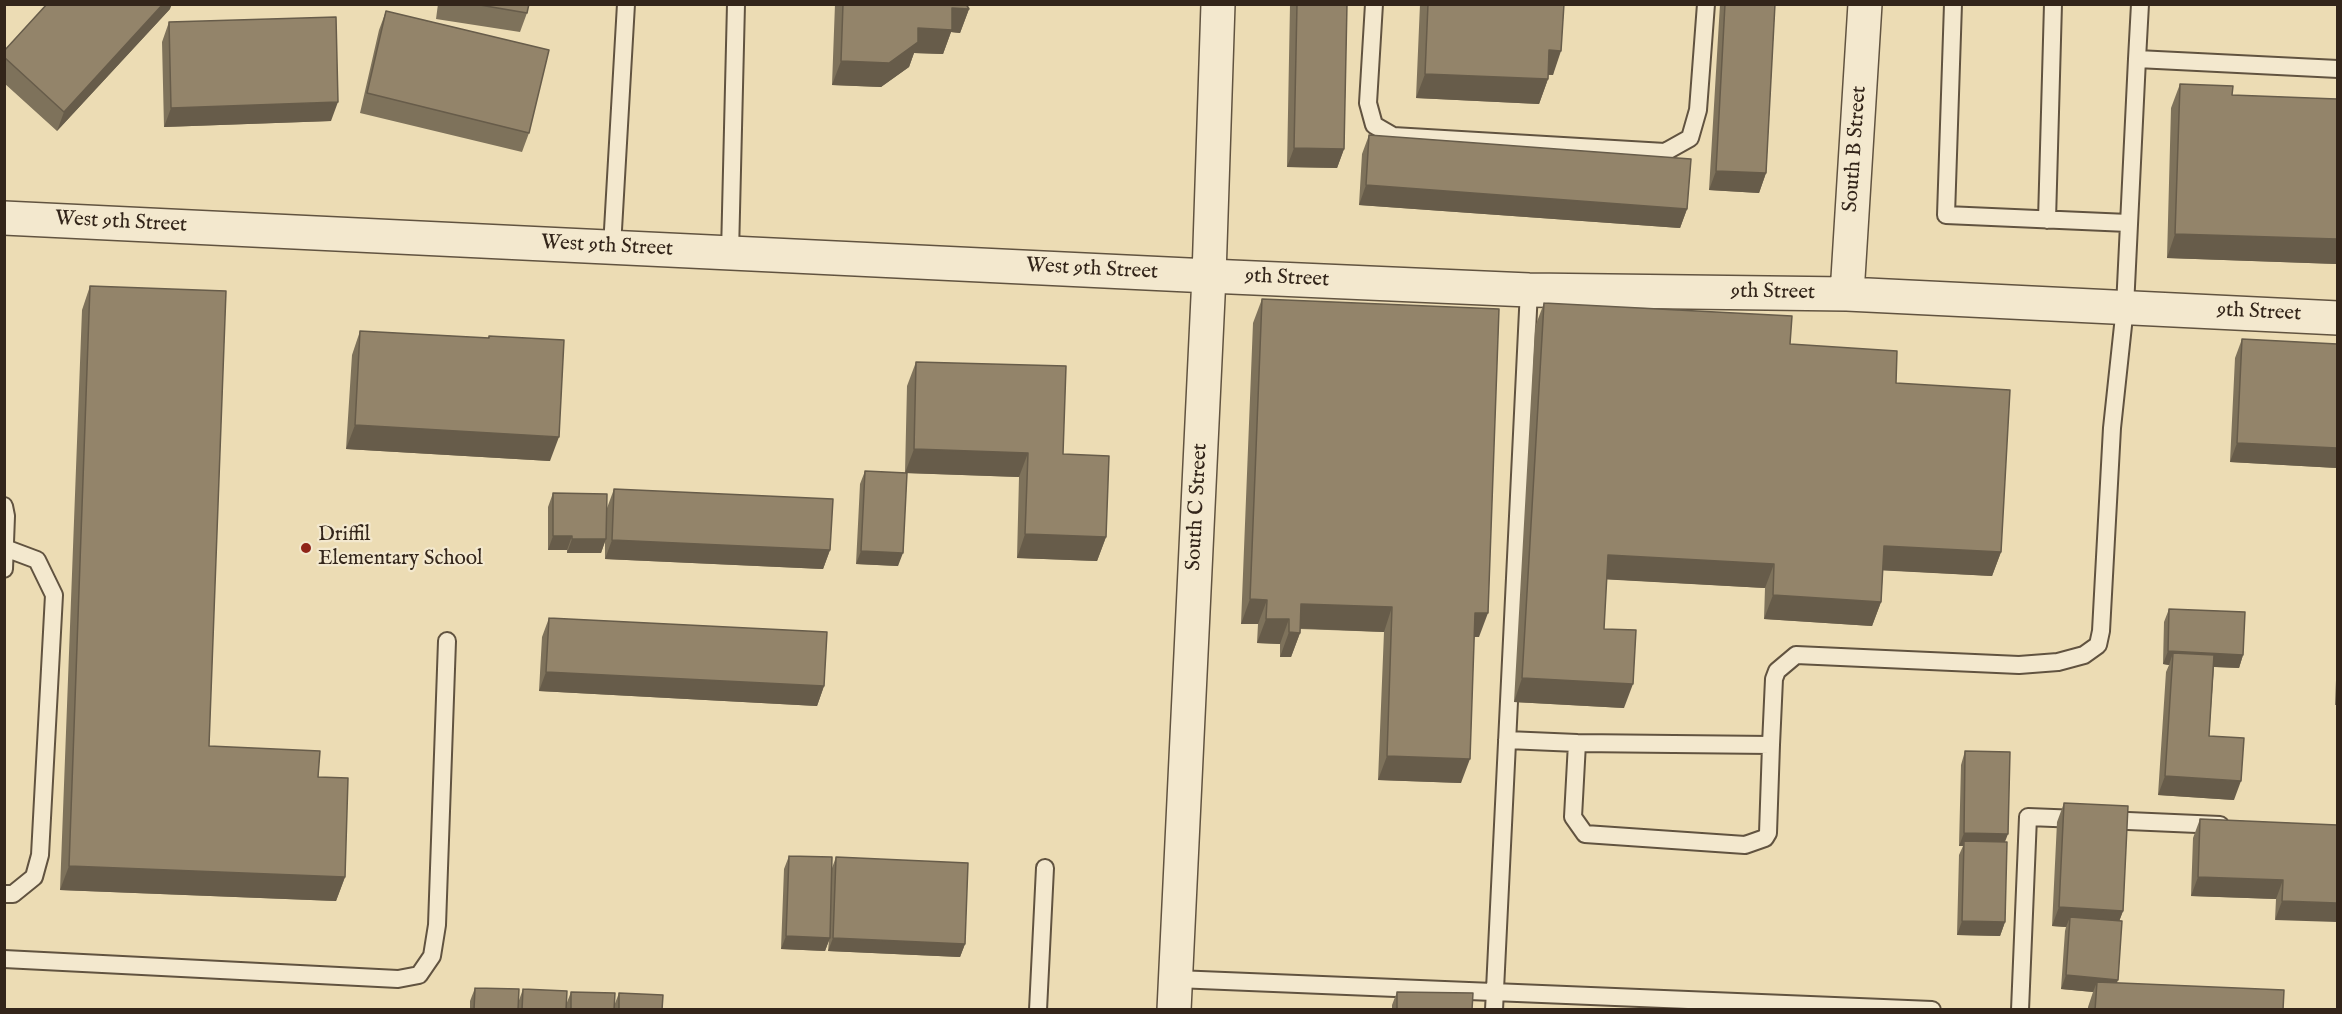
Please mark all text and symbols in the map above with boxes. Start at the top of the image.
street label: South B Street [1839,85,1873,213]
street label: West 9th Street [54,207,188,239]
street label: West 9th Street [540,231,674,263]
street label: West 9th Street [1025,254,1159,286]
street label: 9th Street [1244,264,1330,294]
street label: 9th Street [1731,280,1815,306]
street label: 9th Street [2216,298,2302,328]
street label: South C Street [1182,443,1214,571]
place label: Driffil Elementary School [318,523,483,573]
marker: Driffil Elementary School [299,541,313,555]

